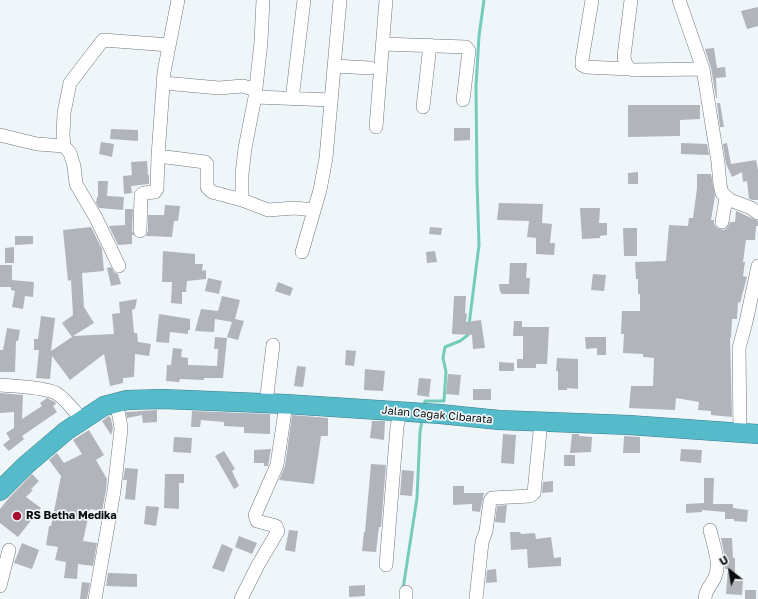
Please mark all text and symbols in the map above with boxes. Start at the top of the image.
street label: Jalan Cagak Cibarata [381,404,493,426]
place label: RS Betha Medika [26,509,117,523]
marker: RS Betha Medika [11,510,23,522]
north arrow [710,551,750,591]
text: U [717,553,730,568]

